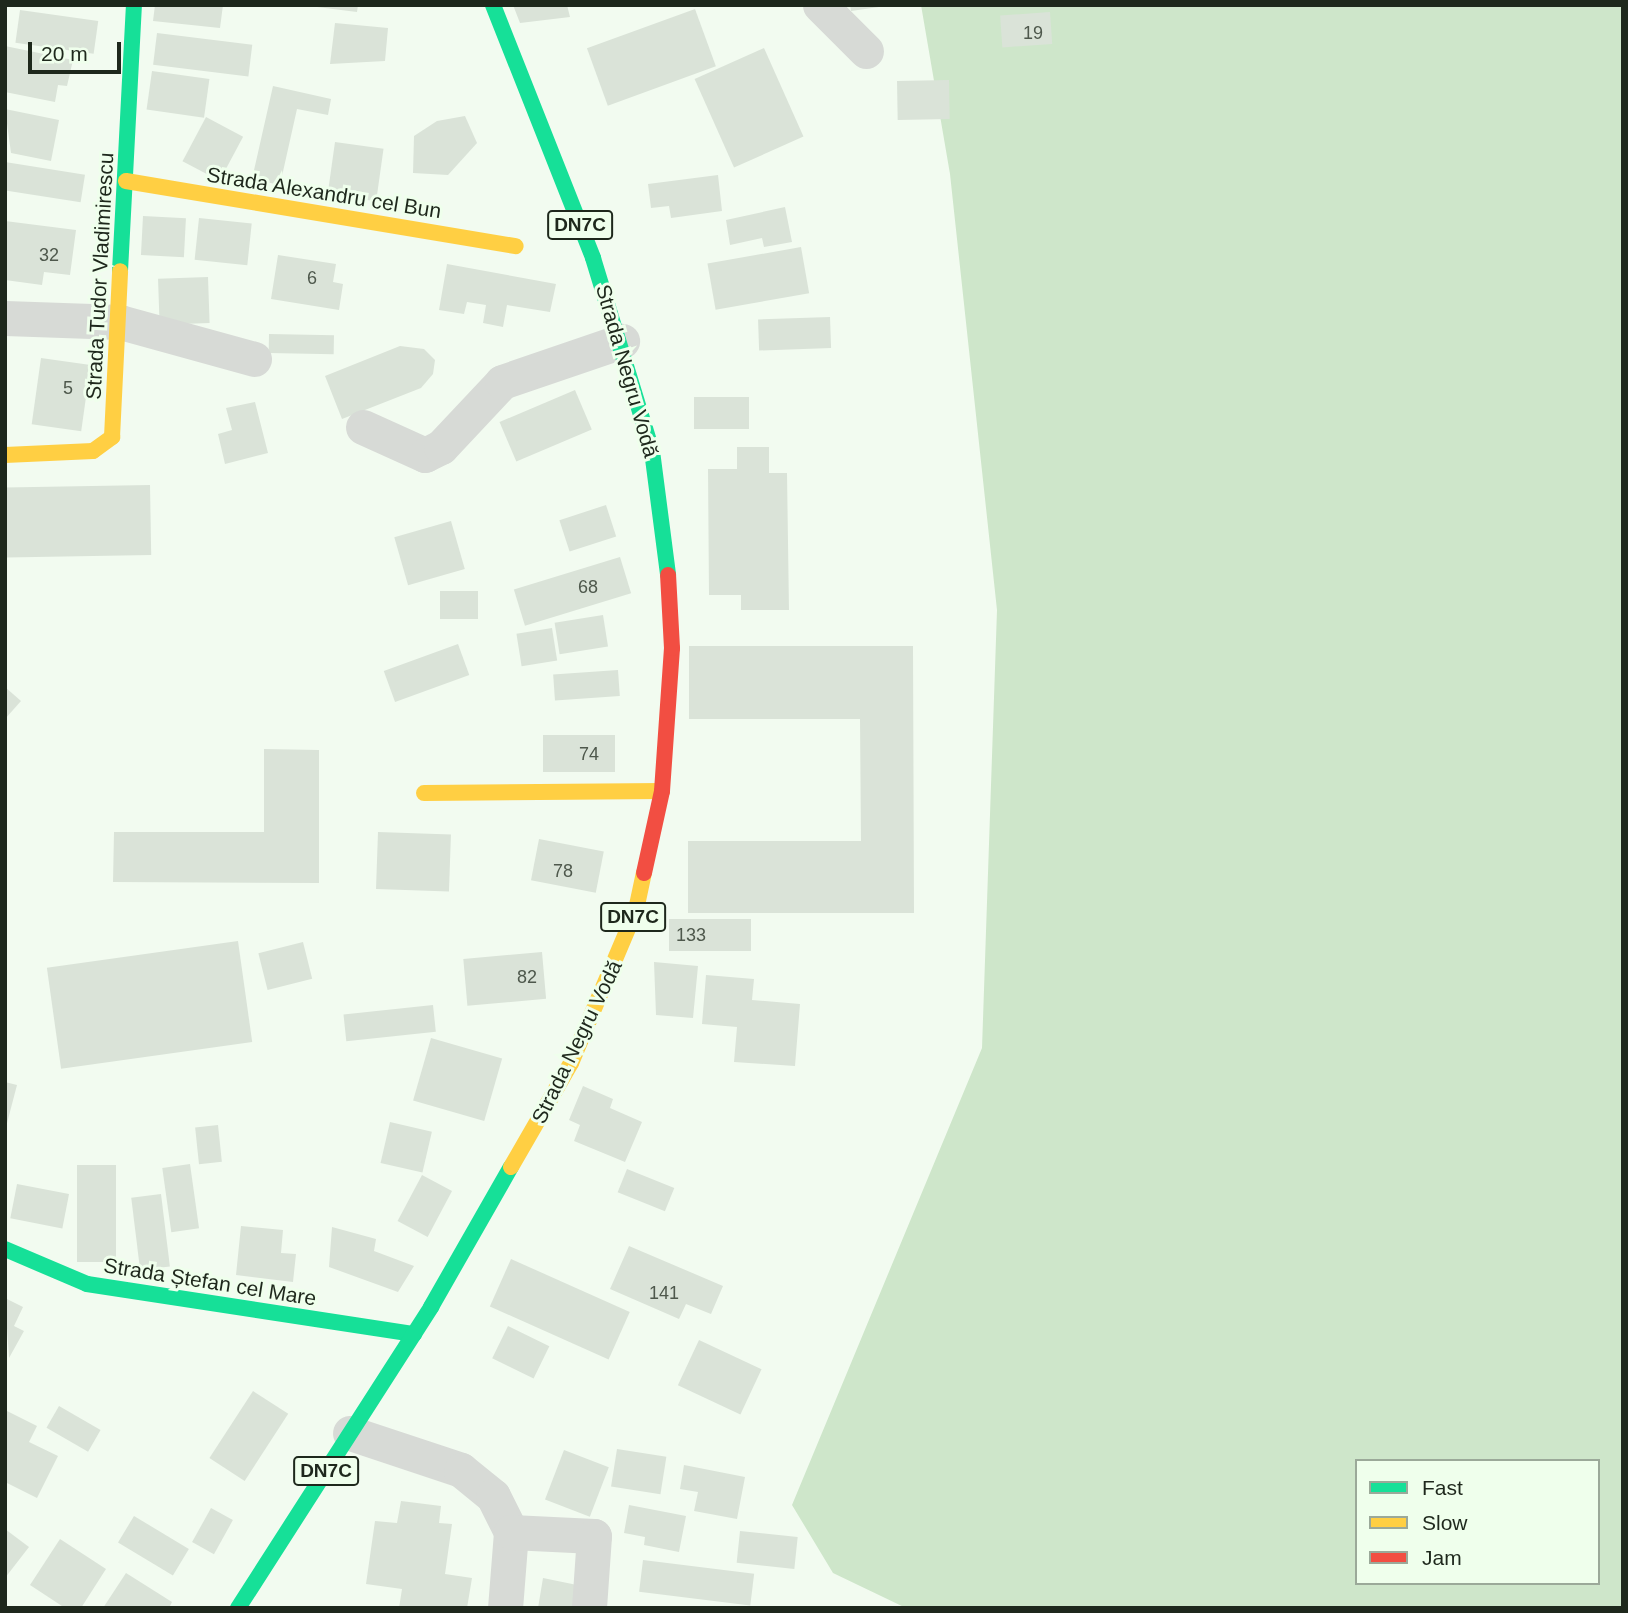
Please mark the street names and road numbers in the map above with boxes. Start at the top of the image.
street label: Strada Tudor Vladimirescu [81,152,119,400]
street label: Strada Alexandru cel Bun [204,162,444,224]
road number: DN7C [547,210,613,241]
street label: Strada Negru Vodă [590,282,664,460]
road number: DN7C [600,902,666,932]
street label: Strada Negru Vodă [527,956,627,1128]
street label: Strada Ștefan cel Mare [102,1253,318,1311]
road number: DN7C [293,1456,359,1486]

